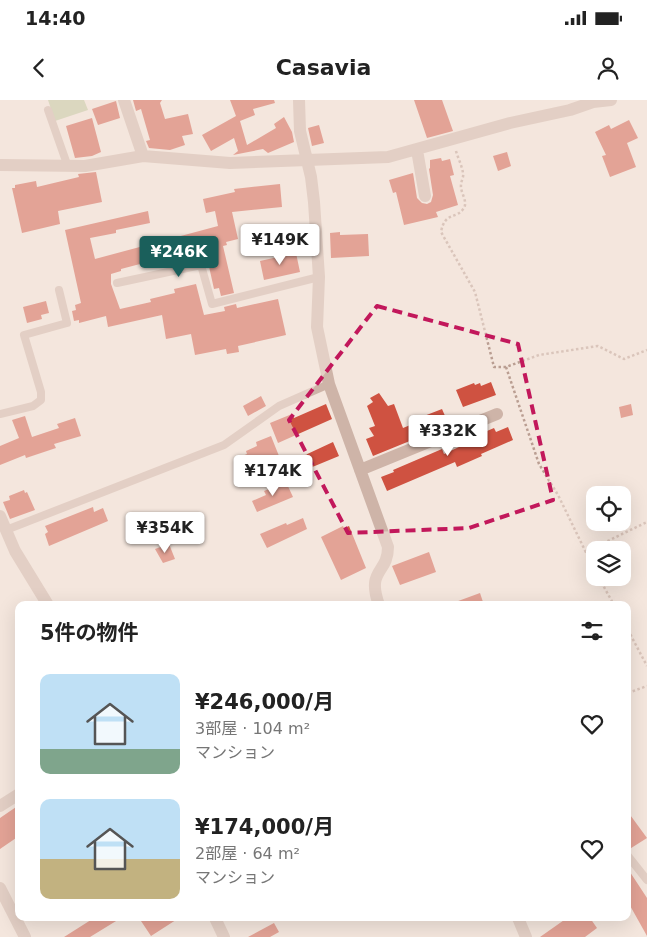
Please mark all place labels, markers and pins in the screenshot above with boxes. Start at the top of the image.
pin: ¥149K [245,224,315,266]
pin: ¥246K [144,236,214,278]
pin: ¥332K [413,414,483,457]
pin: ¥174K [238,454,308,497]
pin: ¥354K [130,512,200,554]

